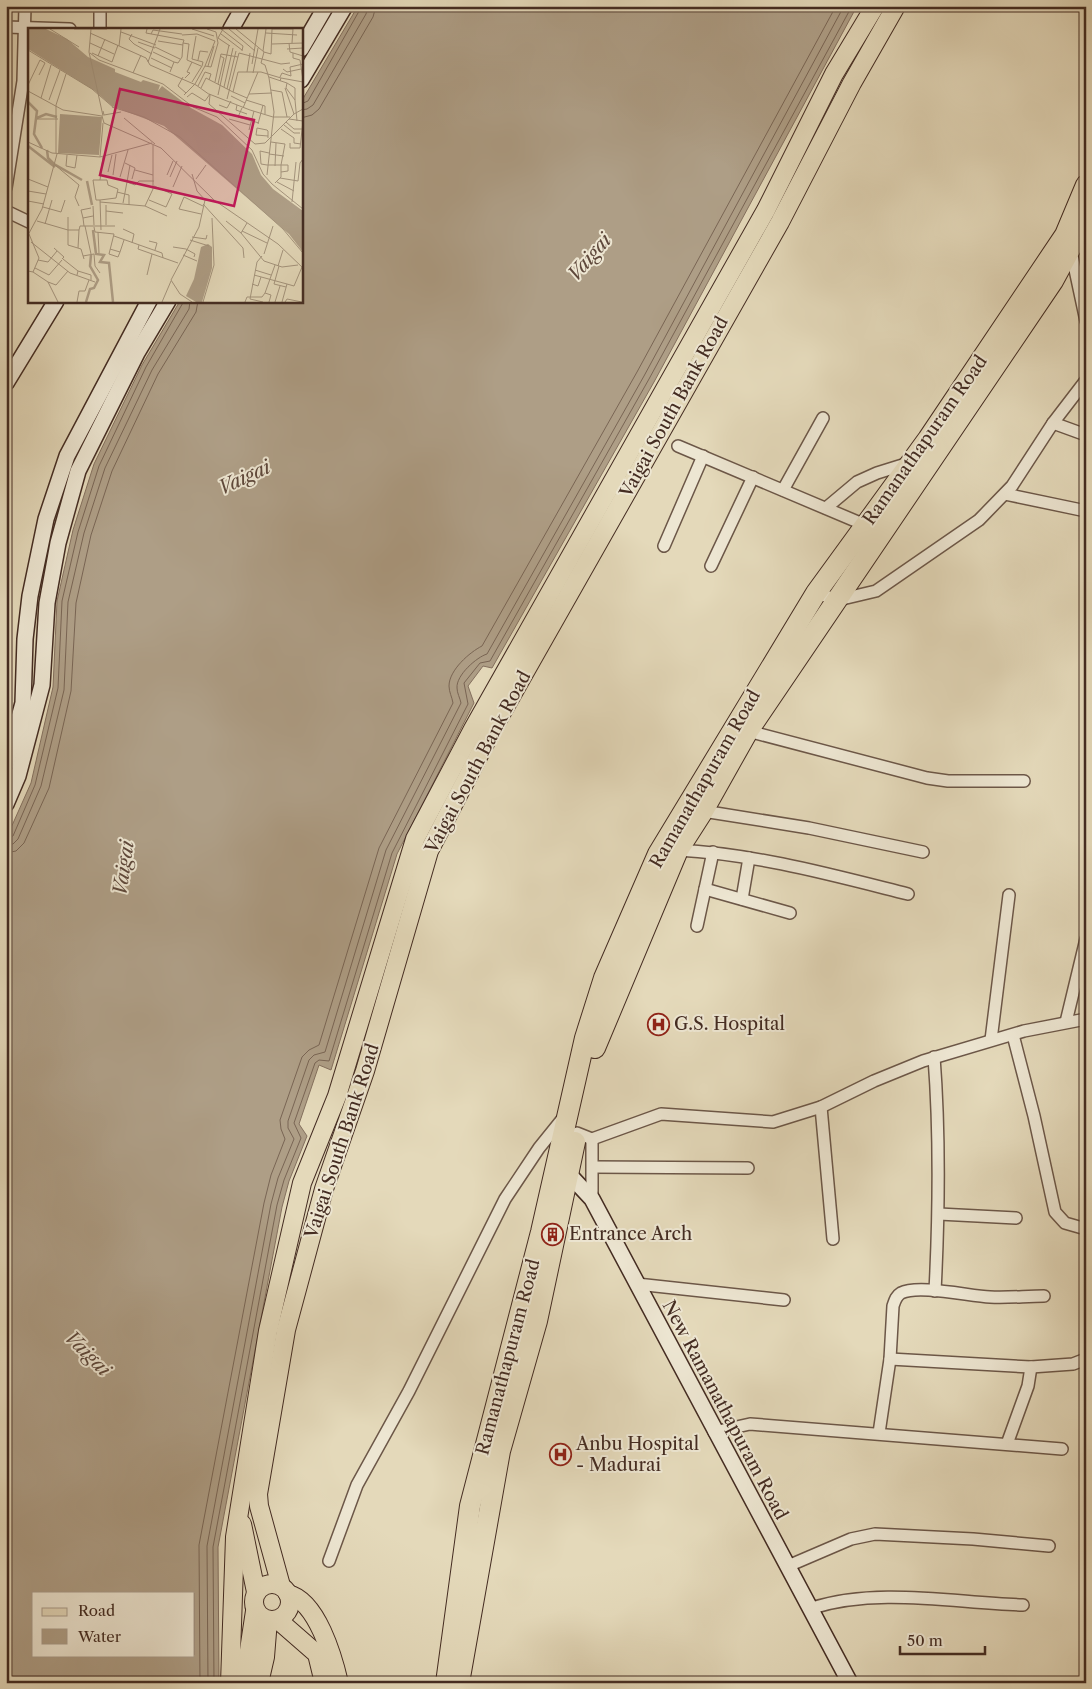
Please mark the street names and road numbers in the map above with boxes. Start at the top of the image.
street label: Vaigai South Bank Road [615,313,733,502]
street label: Ramanathapuram Road [858,351,992,529]
street label: Vaigai South Bank Road [420,667,536,858]
street label: Ramanathapuram Road [645,686,765,872]
street label: Vaigai South Bank Road [300,1041,384,1242]
street label: Ramanathapuram Road [471,1257,545,1457]
street label: New Ramanathapuram Road [658,1297,792,1524]

